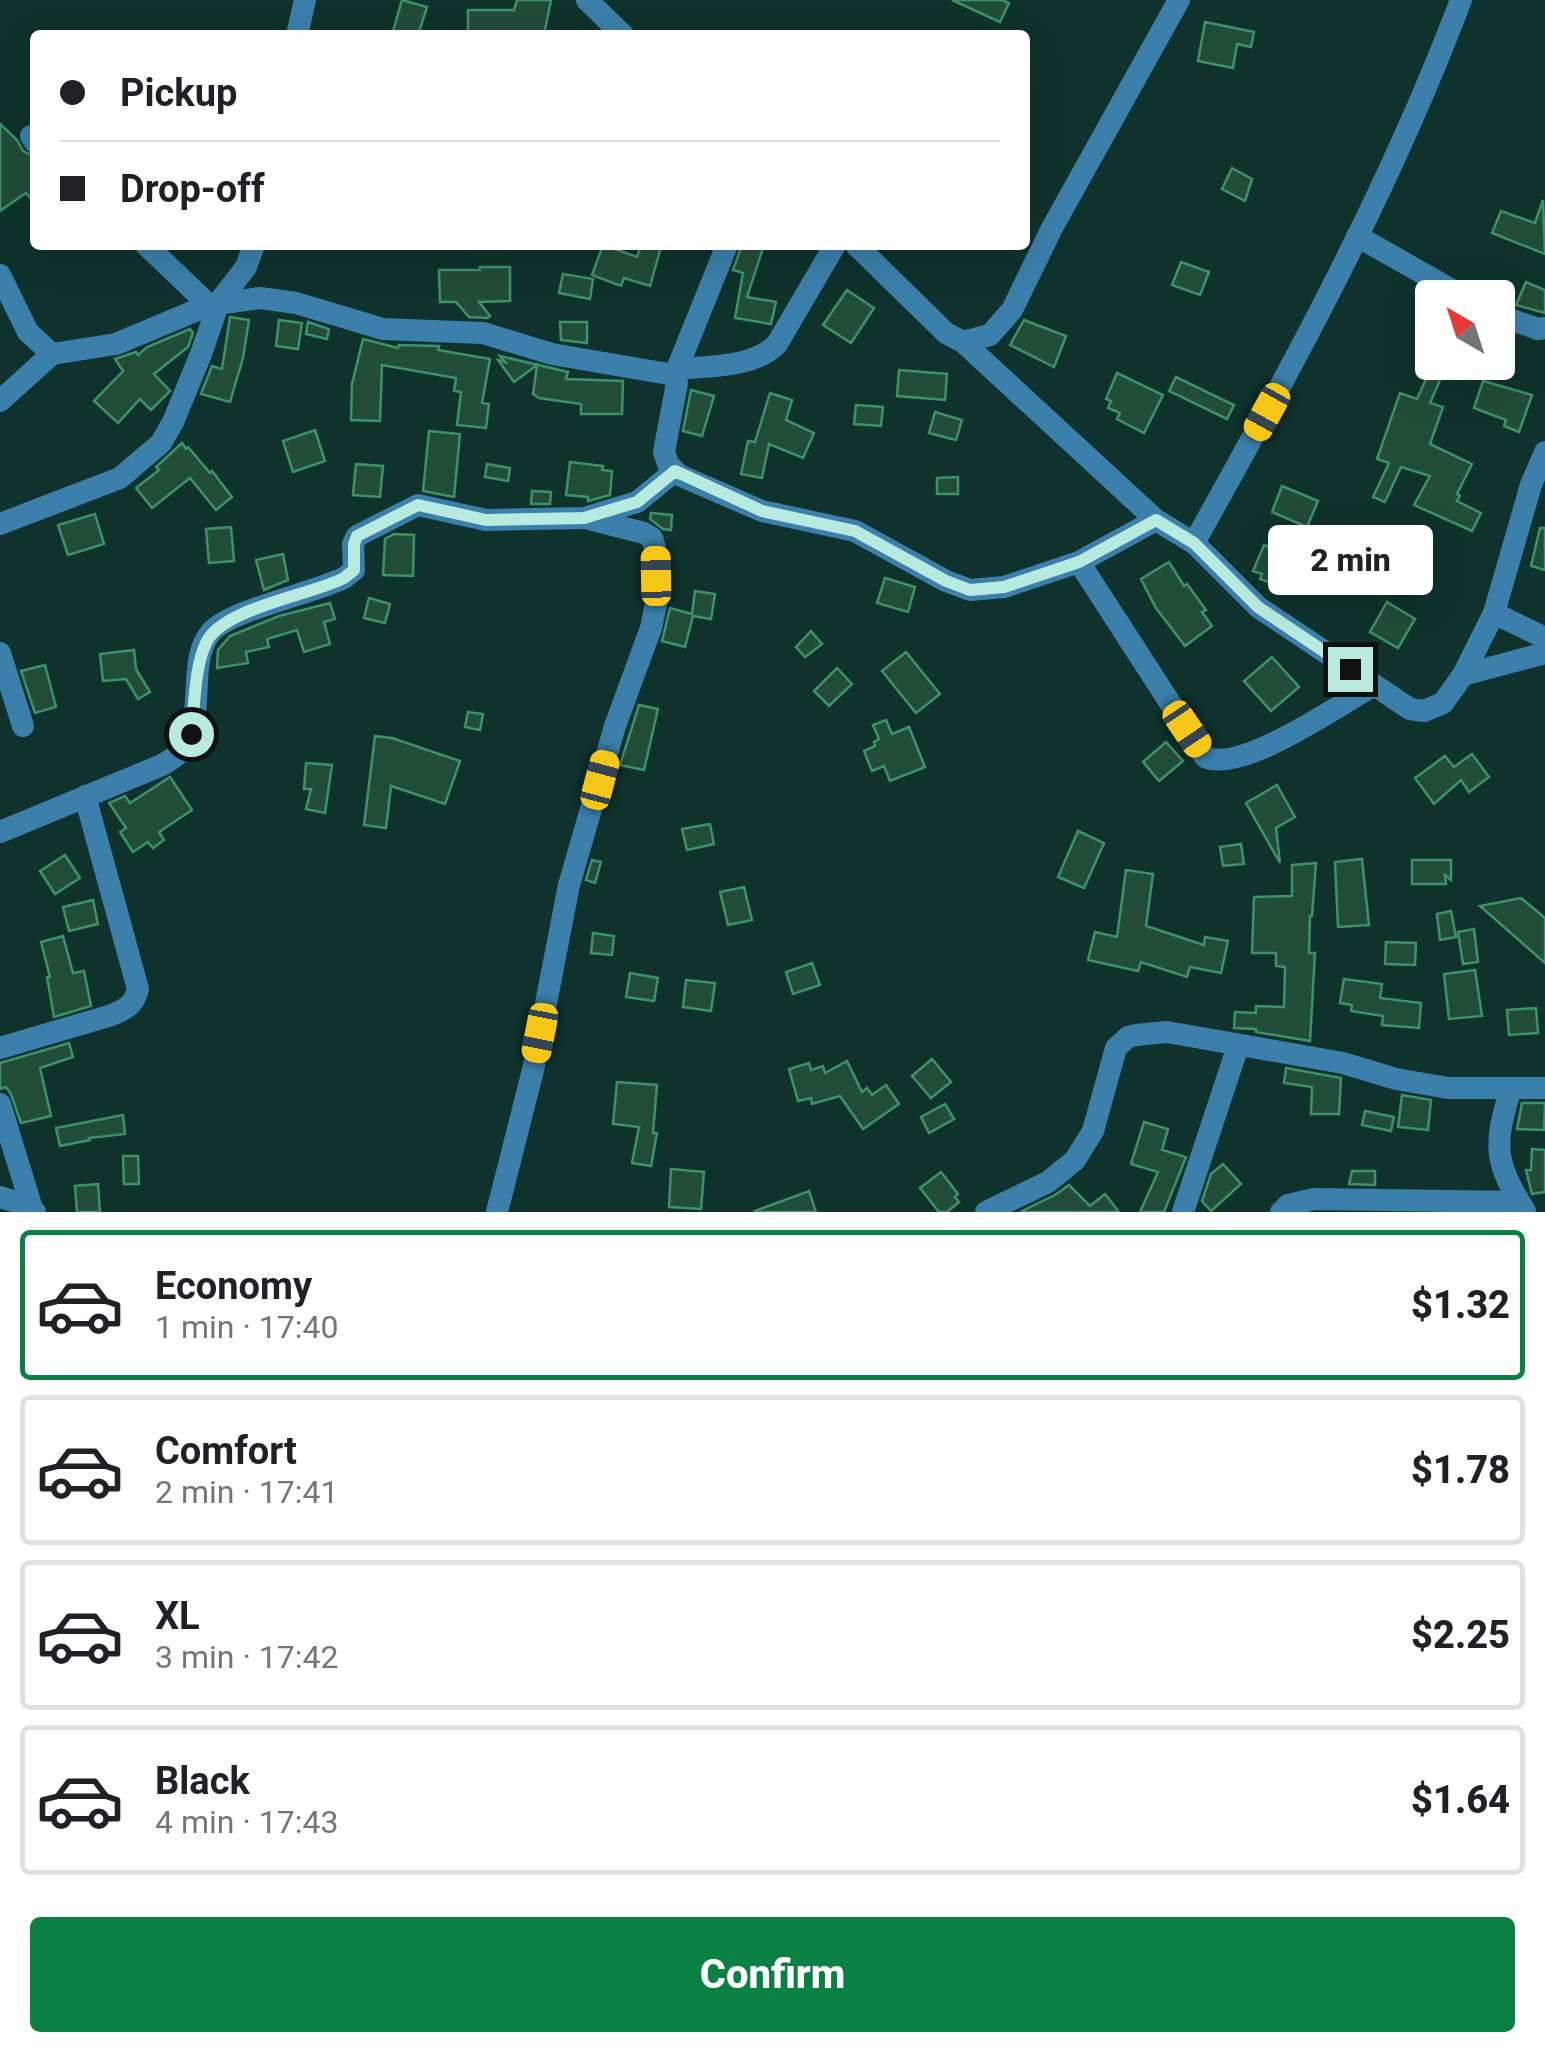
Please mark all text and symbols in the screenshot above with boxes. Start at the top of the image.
text: Pickup [120,71,237,115]
text: Drop-off [120,167,265,211]
north arrow [1415,280,1515,380]
map controls [1415,280,1515,380]
car [1239,378,1295,446]
callout: 2 min [1268,524,1432,594]
text: 2 min [1310,541,1391,579]
car [640,546,672,606]
route end [1328,647,1373,692]
car [1158,696,1216,762]
route start [169,712,214,757]
car [578,747,622,813]
car [520,1001,560,1065]
icon: car [35,1260,125,1350]
text: Economy [155,1264,312,1308]
text: $1.32 [1411,1283,1510,1327]
text: 1 min · 17:40 [155,1308,338,1346]
icon: car [35,1425,125,1515]
text: Comfort [155,1429,297,1473]
text: $1.78 [1411,1448,1510,1492]
text: 2 min · 17:41 [155,1473,338,1511]
icon: car [35,1590,125,1680]
text: XL [155,1594,200,1638]
text: $2.25 [1411,1613,1510,1657]
text: 3 min · 17:42 [155,1638,338,1676]
icon: car [35,1755,125,1845]
text: Black [155,1759,250,1803]
text: $1.64 [1411,1778,1510,1822]
text: 4 min · 17:43 [155,1803,338,1841]
button: Confirm [30,1917,1515,2032]

